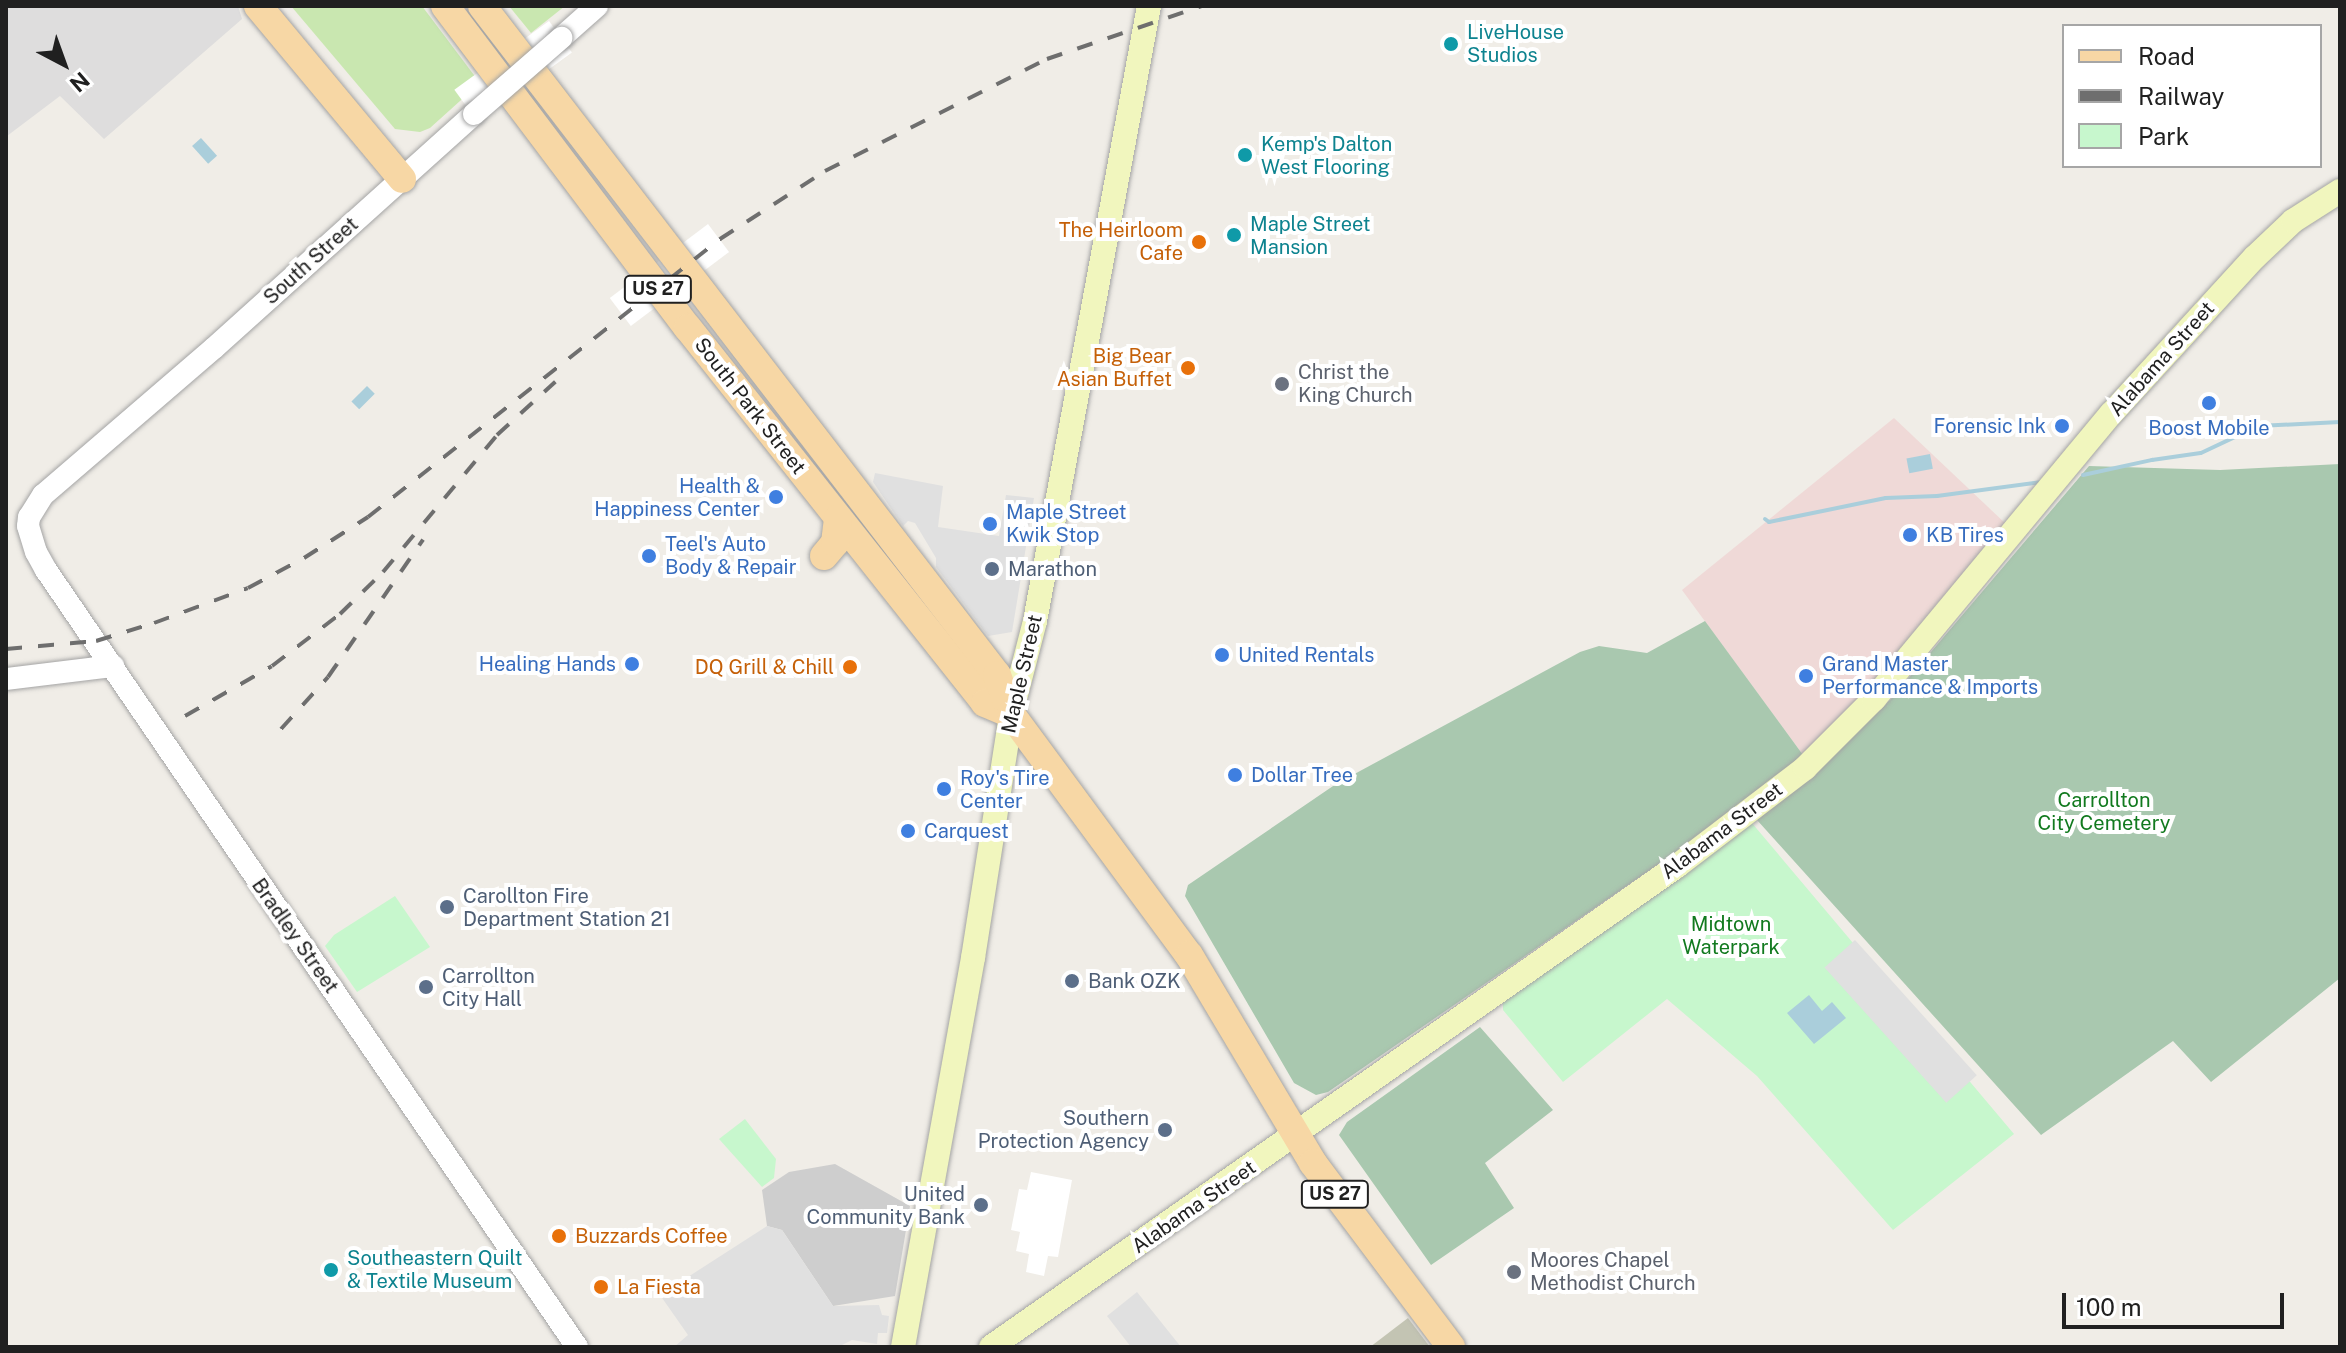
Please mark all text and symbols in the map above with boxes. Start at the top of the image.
place label: LiveHouse Studios [1467,20,1564,67]
north arrow [24,24,104,104]
legend [2062,24,2322,168]
marker: LiveHouse Studios [1442,35,1460,53]
text: Road [2138,42,2195,70]
text: N [65,67,95,98]
text: Railway [2138,82,2224,110]
text: Park [2138,122,2189,150]
place label: Kemp's Dalton West Flooring [1261,132,1392,179]
marker: Kemp's Dalton West Flooring [1236,146,1254,164]
street label: South Street [259,212,363,310]
place label: Maple Street Mansion [1250,212,1371,259]
place label: The Heirloom Cafe [1059,218,1183,265]
marker: Maple Street Mansion [1225,226,1243,244]
marker: The Heirloom Cafe [1190,233,1208,251]
road number: US 27 [622,275,694,303]
street label: Alabama Street [2104,297,2220,421]
street label: South Park Street [689,333,811,479]
place label: Big Bear Asian Buffet [1057,344,1172,391]
marker: Big Bear Asian Buffet [1179,359,1197,377]
place label: Christ the King Church [1298,360,1413,407]
marker: Christ the King Church [1273,375,1291,393]
marker: Boost Mobile [2200,394,2218,412]
place label: Forensic Ink [1933,414,2046,438]
place label: Boost Mobile [2148,416,2270,440]
marker: Forensic Ink [2053,417,2071,435]
place label: Health & Happiness Center [594,474,760,521]
marker: Health & Happiness Center [767,488,785,506]
place label: Maple Street Kwik Stop [1006,500,1127,547]
marker: Maple Street Kwik Stop [981,515,999,533]
place label: KB Tires [1926,523,2004,547]
marker: KB Tires [1901,526,1919,544]
place label: Teel's Auto Body & Repair [665,532,797,579]
marker: Teel's Auto Body & Repair [640,547,658,565]
place label: Marathon [1008,557,1097,581]
marker: Marathon [983,560,1001,578]
street label: Maple Street [997,612,1047,736]
place label: United Rentals [1238,643,1374,667]
marker: United Rentals [1213,646,1231,664]
place label: Healing Hands [479,652,616,676]
place label: Grand Master Performance & Imports [1822,652,2038,699]
marker: Healing Hands [623,655,641,673]
place label: DQ Grill & Chill [695,655,834,679]
marker: DQ Grill & Chill [841,658,859,676]
marker: Grand Master Performance & Imports [1797,667,1815,685]
place label: Dollar Tree [1251,763,1353,787]
place label: Roy's Tire Center [960,766,1050,813]
marker: Dollar Tree [1226,766,1244,784]
street label: Alabama Street [1657,778,1787,884]
marker: Roy's Tire Center [935,780,953,798]
park label: Carrollton City Cemetery [2038,789,2170,836]
place label: Carquest [924,819,1009,843]
marker: Carquest [899,822,917,840]
street label: Bradley Street [247,874,343,998]
place label: Carollton Fire Department Station 21 [463,884,671,931]
marker: Carollton Fire Department Station 21 [438,898,456,916]
park label: Midtown Waterpark [1682,913,1780,960]
place label: Carrollton City Hall [442,964,535,1011]
place label: Bank OZK [1088,969,1181,993]
marker: Bank OZK [1063,972,1081,990]
marker: Carrollton City Hall [417,978,435,996]
place label: Southern Protection Agency [978,1106,1149,1153]
marker: Southern Protection Agency [1156,1121,1174,1139]
street label: Alabama Street [1127,1155,1261,1259]
road number: US 27 [1299,1180,1371,1208]
place label: United Community Bank [807,1182,965,1229]
marker: United Community Bank [972,1196,990,1214]
place label: Buzzards Coffee [575,1224,728,1248]
marker: Buzzards Coffee [550,1227,568,1245]
place label: Southeastern Quilt & Textile Museum [347,1246,523,1293]
place label: Moores Chapel Methodist Church [1530,1248,1696,1295]
marker: Southeastern Quilt & Textile Museum [322,1261,340,1279]
marker: Moores Chapel Methodist Church [1505,1263,1523,1281]
place label: La Fiesta [617,1275,701,1299]
scale bar [2066,1277,2288,1327]
marker: La Fiesta [592,1278,610,1296]
text: 100 m [2076,1293,2142,1321]

